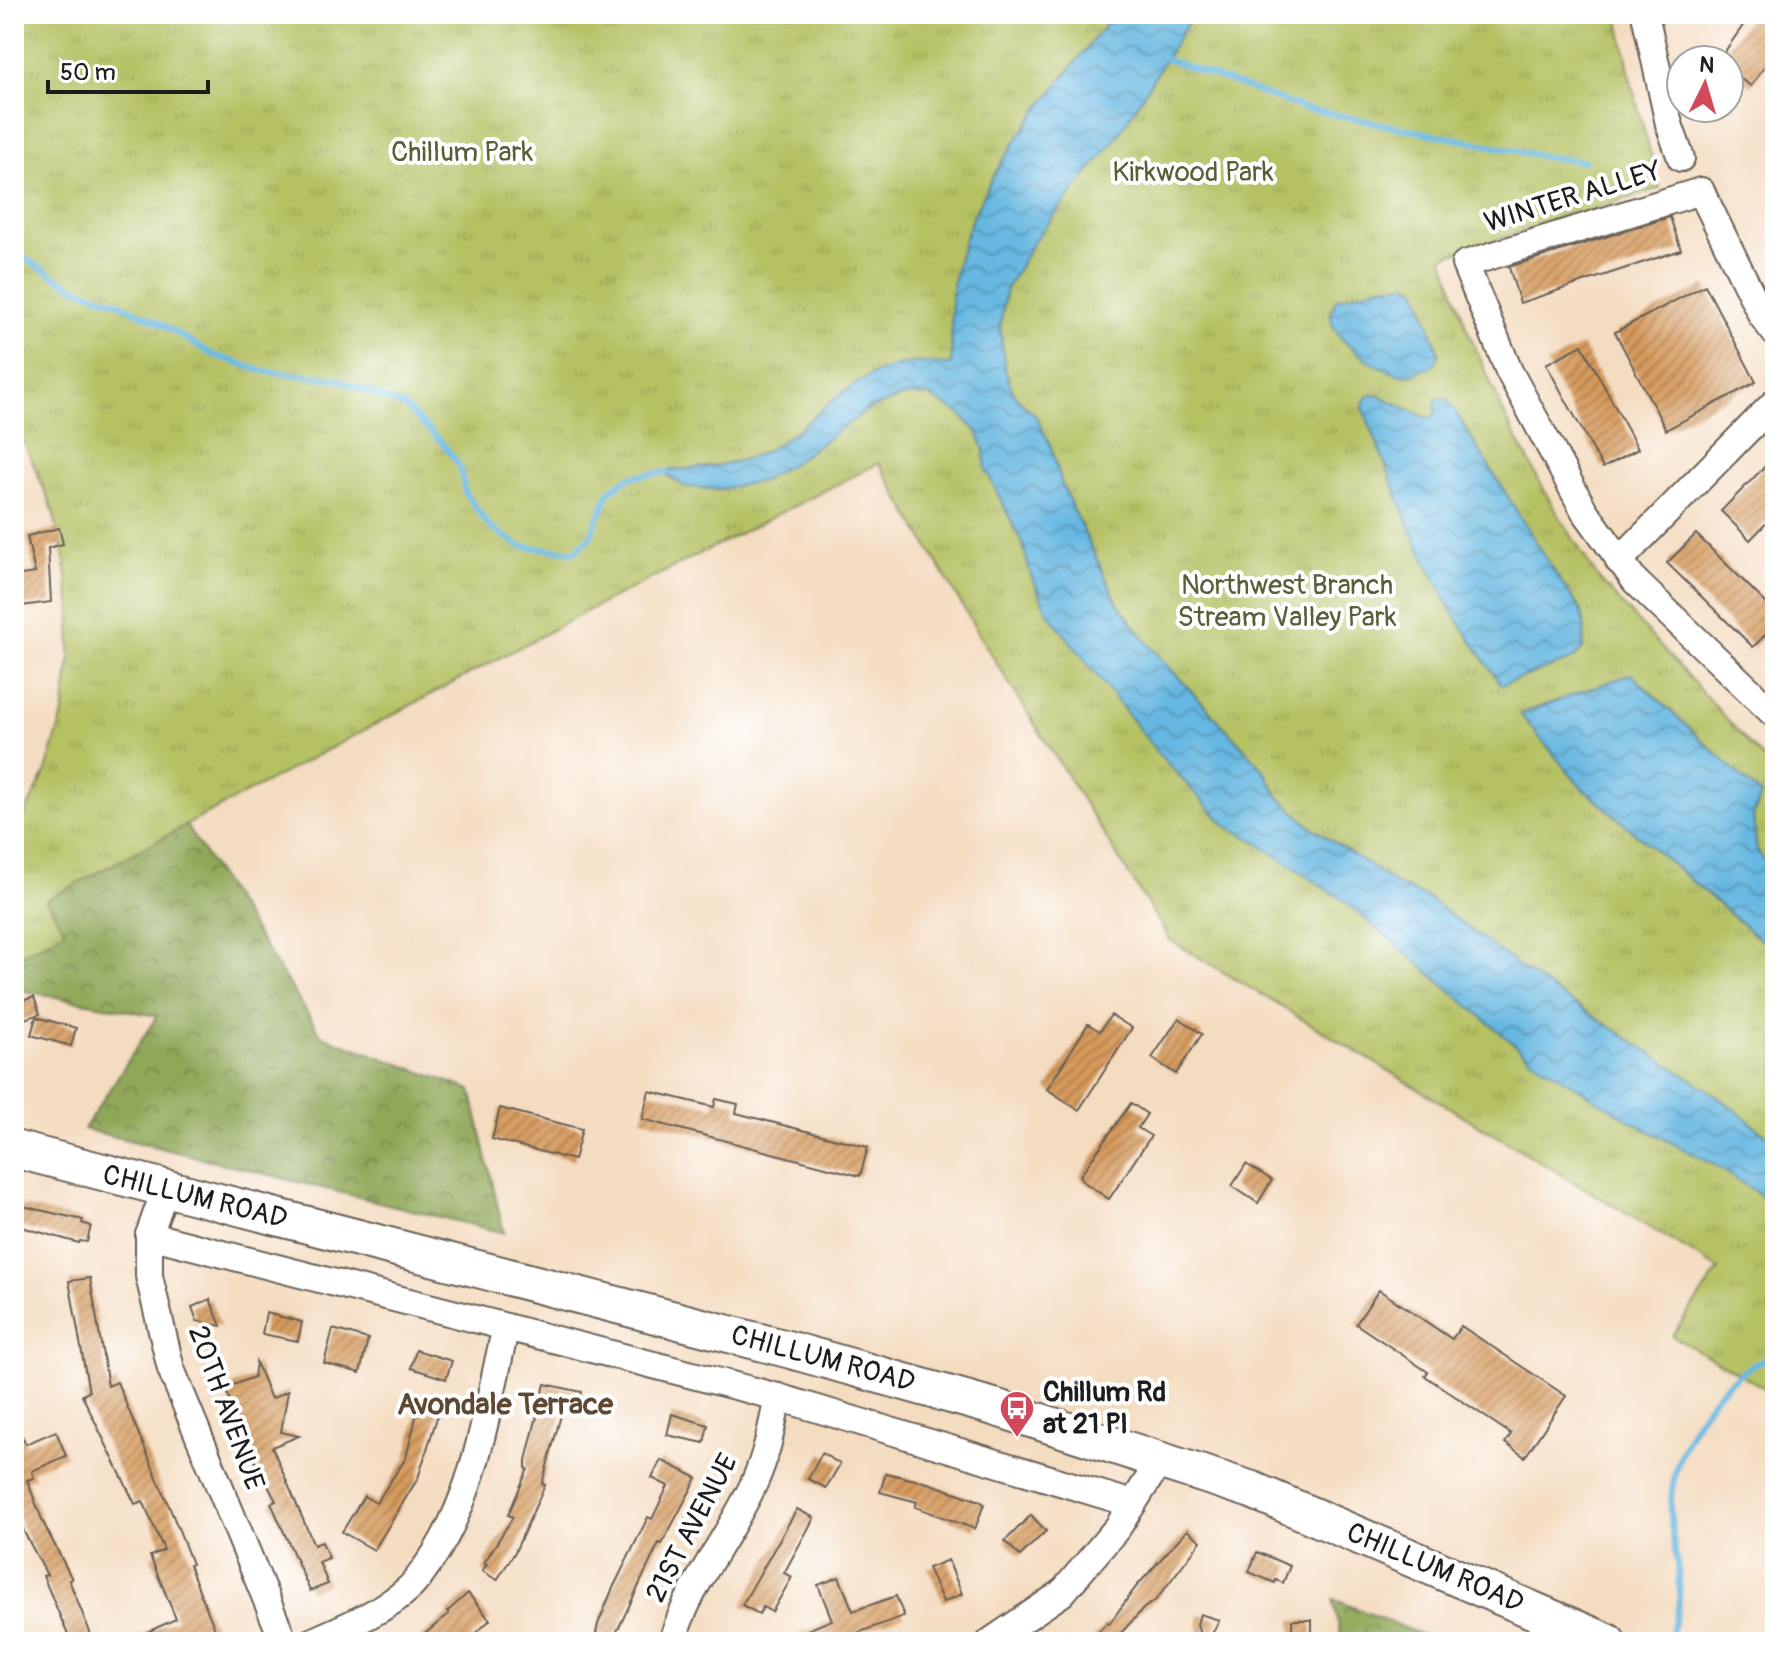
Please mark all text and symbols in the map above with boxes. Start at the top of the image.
scale bar [48,44,208,94]
north arrow [1665,44,1745,124]
text: N [1698,50,1715,80]
text: 50 m [60,58,116,87]
park label: Chillum Park [391,135,533,170]
street label: WINTER ALLEY [1480,153,1666,241]
park label: Kirkwood Park [1112,155,1274,190]
park label: Northwest Branch Stream Valley Park [1178,568,1397,635]
street label: CHILLUM ROAD [99,1157,291,1237]
street label: CHILLUM ROAD [727,1318,919,1400]
street label: 20TH AVENUE [180,1321,272,1495]
place label: Chillum Rd at 21 Pl [1043,1375,1166,1442]
district label: Avondale Terrace [397,1386,614,1423]
bus stop icon: Chillum Rd at 21 Pl [998,1389,1036,1439]
street label: 21ST AVENUE [638,1448,746,1608]
street label: CHILLUM ROAD [1341,1515,1529,1621]

